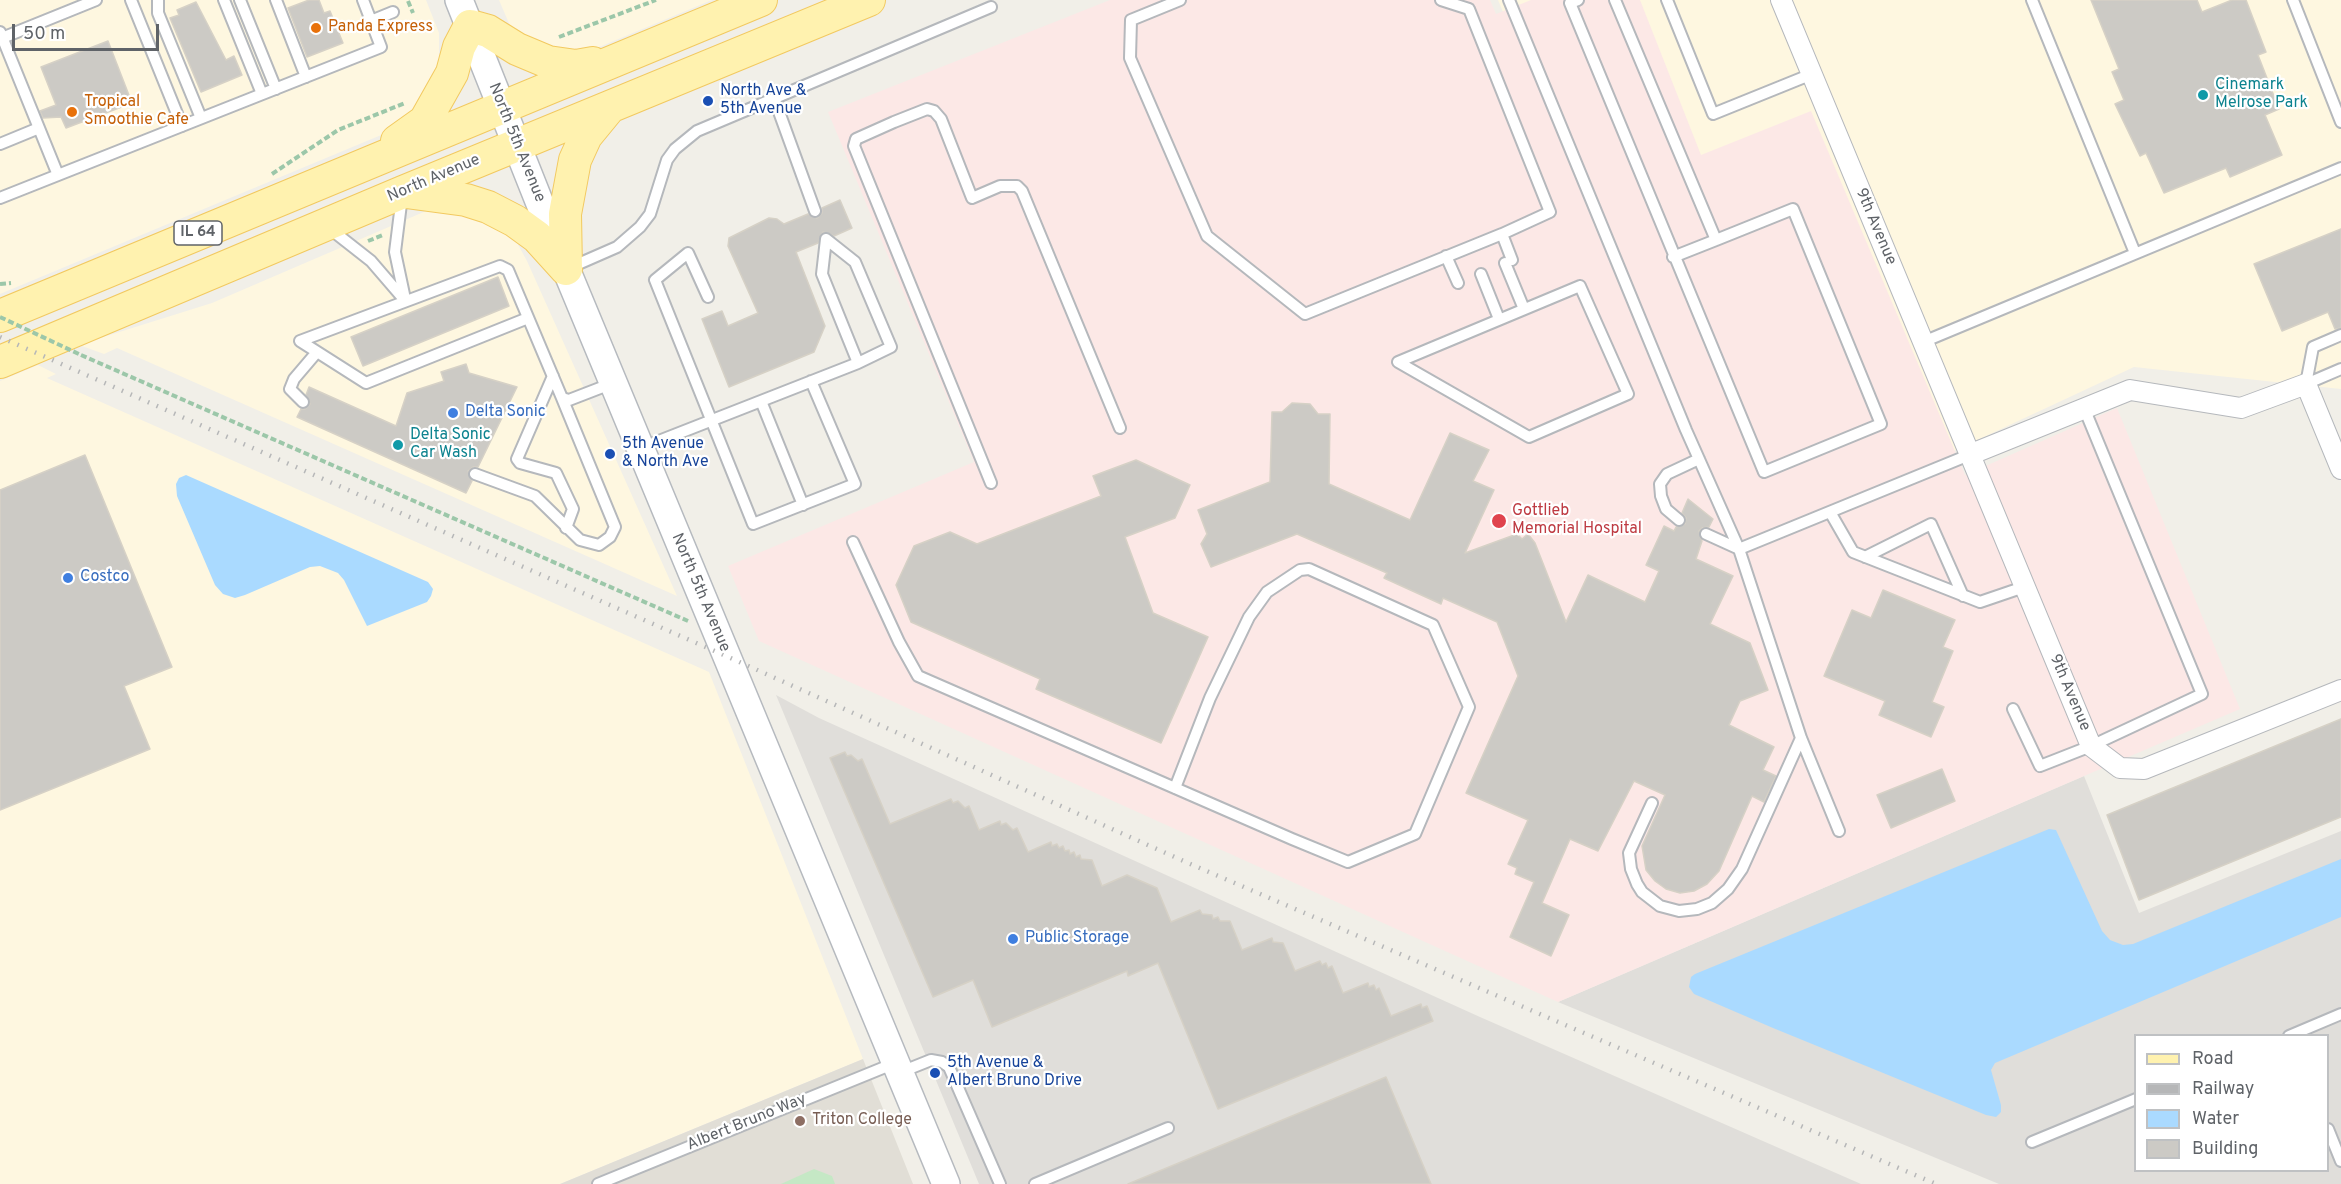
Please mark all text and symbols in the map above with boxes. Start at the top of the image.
scale bar [15,12,162,50]
place label: Panda Express [328,18,433,38]
marker: Panda Express [309,21,323,35]
text: 50 m [23,23,65,46]
place label: Cinemark Melrose Park [2215,76,2308,114]
street label: North 5th Avenue [483,80,549,206]
place label: North Ave & 5th Avenue [720,82,807,120]
marker: Cinemark Melrose Park [2196,88,2210,102]
place label: Tropical Smoothie Cafe [84,93,189,131]
marker: North Ave & 5th Avenue [701,94,715,108]
marker: Tropical Smoothie Cafe [65,105,79,119]
street label: North Avenue [385,151,483,207]
street label: 9th Avenue [1850,186,1900,268]
road number: IL 64 [174,221,222,245]
place label: Delta Sonic [465,403,546,423]
marker: Delta Sonic [446,406,460,420]
place label: Delta Sonic Car Wash [410,426,491,464]
place label: 5th Avenue & North Ave [622,435,709,473]
marker: Delta Sonic Car Wash [391,438,405,452]
marker: 5th Avenue & North Ave [603,447,617,461]
place label: Gottlieb Memorial Hospital [1512,502,1642,540]
marker: Gottlieb Memorial Hospital [1490,512,1508,530]
street label: North 5th Avenue [666,531,734,655]
place label: Costco [80,568,129,588]
marker: Costco [61,571,75,585]
street label: 9th Avenue [2044,652,2094,734]
place label: Public Storage [1025,929,1129,949]
marker: Public Storage [1006,932,1020,946]
legend [2134,1034,2329,1172]
text: Road [2192,1048,2234,1071]
place label: 5th Avenue & Albert Bruno Drive [947,1054,1082,1092]
marker: 5th Avenue & Albert Bruno Drive [928,1066,942,1080]
text: Railway [2192,1078,2254,1101]
street label: Albert Bruno Way [685,1090,809,1156]
text: Water [2192,1108,2239,1131]
place label: Triton College [812,1111,912,1131]
marker: Triton College [793,1114,807,1128]
text: Building [2192,1138,2258,1161]

